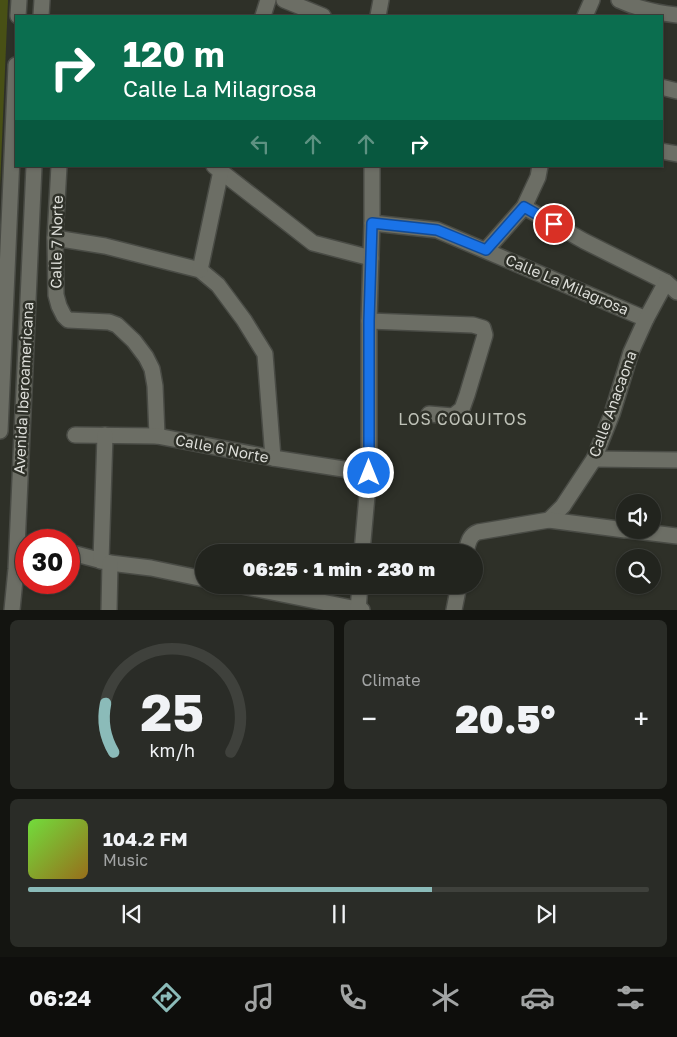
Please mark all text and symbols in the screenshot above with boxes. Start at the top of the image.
text: 120 m [123,33,225,75]
icon: right [40,35,105,100]
text: Calle La Milagrosa [123,75,317,102]
icon: left [246,130,274,158]
icon: ahead [299,130,327,158]
icon: ahead [352,130,380,158]
icon: right [405,130,433,158]
street label: Calle 7 Norte [46,195,66,289]
pin [533,203,575,245]
icon: arrive [540,210,568,238]
street label: Calle La Milagrosa [503,250,632,318]
street label: Avenida Iberoamericana [9,301,37,475]
street label: Calle Anacaona [585,348,640,459]
district label: LOS COQUITOS [398,409,528,429]
street label: Calle 6 Norte [174,430,271,466]
position arrow [342,446,394,498]
map controls [616,494,661,594]
button: sound [616,494,661,539]
speed limit sign: 30 [15,529,80,594]
button: search [616,549,661,594]
text: 06:25 · 1 min · 230 m [243,557,435,580]
text: Climate [362,670,421,690]
text: 25 [140,680,203,742]
text: 20.5° [455,696,555,741]
text: − [362,702,377,735]
text: + [634,702,649,735]
text: km/h [149,739,194,761]
text: 104.2 FM [103,827,188,850]
text: Music [103,850,148,870]
icon: previous [118,900,146,928]
icon: pause [325,900,353,928]
icon: next [532,900,560,928]
icon: directions [149,980,184,1015]
icon: music [242,980,277,1015]
icon: phone [335,980,370,1015]
icon: climate [428,980,463,1015]
icon: car [520,980,555,1015]
icon: filters [613,980,648,1015]
text: 06:24 [29,984,91,1011]

